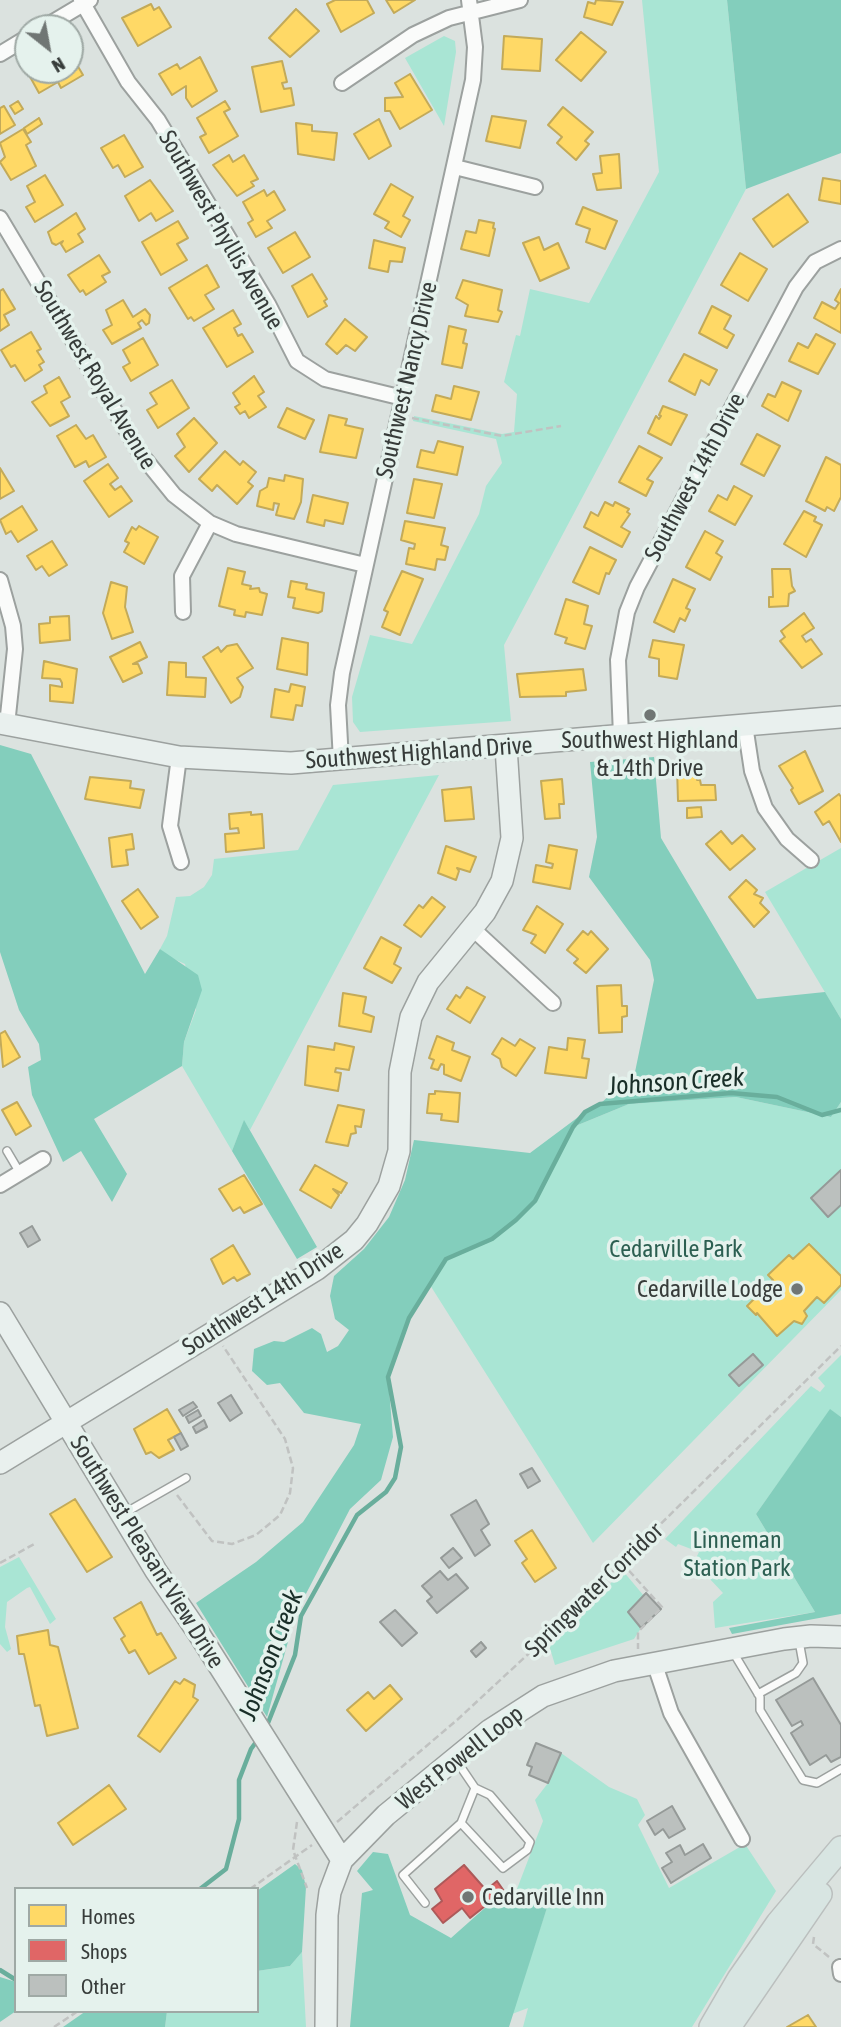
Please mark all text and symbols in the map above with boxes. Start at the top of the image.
north arrow [14,14,84,84]
text: N [48,53,69,78]
street label: Southwest Phyllis Avenue [152,125,290,335]
street label: Southwest Royal Avenue [27,275,163,475]
street label: Southwest Nancy Drive [370,279,444,481]
street label: Southwest 14th Drive [639,388,751,566]
marker: Southwest Highland & 14th Drive [642,707,658,723]
place label: Southwest Highland & 14th Drive [561,726,739,782]
street label: Southwest Highland Drive [305,731,533,775]
water label: Johnson Creek [607,1062,745,1102]
park label: Cedarville Park [609,1235,743,1263]
street label: Southwest 14th Drive [177,1236,349,1362]
place label: Cedarville Lodge [637,1275,783,1303]
marker: Cedarville Lodge [789,1281,805,1297]
street label: Southwest Pleasant View Drive [64,1430,230,1674]
street label: Springwater Corridor [519,1517,669,1663]
park label: Linneman Station Park [684,1526,790,1582]
water label: Johnson Creek [232,1586,310,1724]
street label: West Powell Loop [391,1700,529,1816]
place label: Cedarville Inn [482,1883,605,1911]
legend [14,1887,259,2013]
marker: Cedarville Inn [460,1889,476,1905]
text: Homes [81,1904,135,1928]
text: Shops [81,1939,127,1963]
text: Other [81,1974,125,1998]

